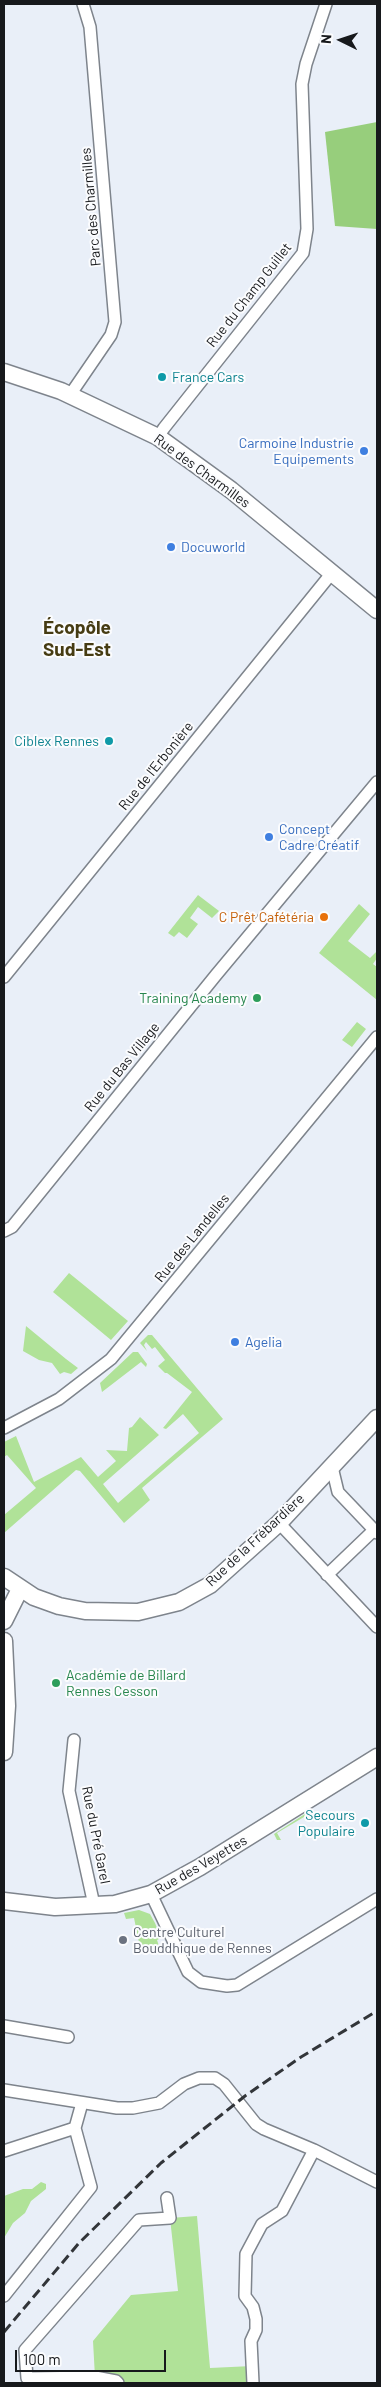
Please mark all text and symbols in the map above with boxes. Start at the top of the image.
north arrow [316,15,366,65]
text: N [317,34,334,44]
street label: Parc des Charmilles [77,147,105,267]
street label: Rue du Champ Guillet [203,239,295,351]
place label: France Cars [172,369,244,385]
marker: France Cars [156,371,168,383]
street label: Rue des Charmilles [151,430,253,512]
place label: Carmoine Industrie Equipements [239,435,354,468]
marker: Carmoine Industrie Equipements [358,445,370,457]
place label: Docuworld [181,539,246,555]
marker: Docuworld [165,541,177,553]
district label: Écopôle Sud-Est [43,617,111,661]
street label: Rue de l'Erbonière [115,718,197,814]
place label: Ciblex Rennes [14,733,99,749]
marker: Ciblex Rennes [103,735,115,747]
place label: Concept Cadre Créatif [279,821,359,854]
marker: Concept Cadre Créatif [263,831,275,843]
place label: C Prêt Cafétéria [219,909,314,925]
marker: C Prêt Cafétéria [318,911,330,923]
place label: Training Academy [139,990,247,1006]
marker: Training Academy [251,992,263,1004]
street label: Rue du Bas Village [81,1019,163,1115]
street label: Rue des Landelles [151,1190,233,1286]
place label: Agelia [245,1334,282,1350]
marker: Agelia [229,1336,241,1348]
street label: Rue de la Frébardière [202,1490,308,1590]
place label: Académie de Billard Rennes Cesson [66,1667,186,1700]
marker: Académie de Billard Rennes Cesson [50,1677,62,1689]
street label: Rue du Pré Garel [78,1785,114,1885]
place label: Secours Populaire [298,1807,355,1840]
marker: Secours Populaire [359,1817,371,1829]
street label: Rue des Veyettes [152,1832,250,1898]
place label: Centre Culturel Bouddhique de Rennes [133,1924,272,1956]
marker: Centre Culturel Bouddhique de Rennes [117,1934,129,1946]
scale bar [18,2340,169,2372]
text: 100 m [23,2350,61,2368]

